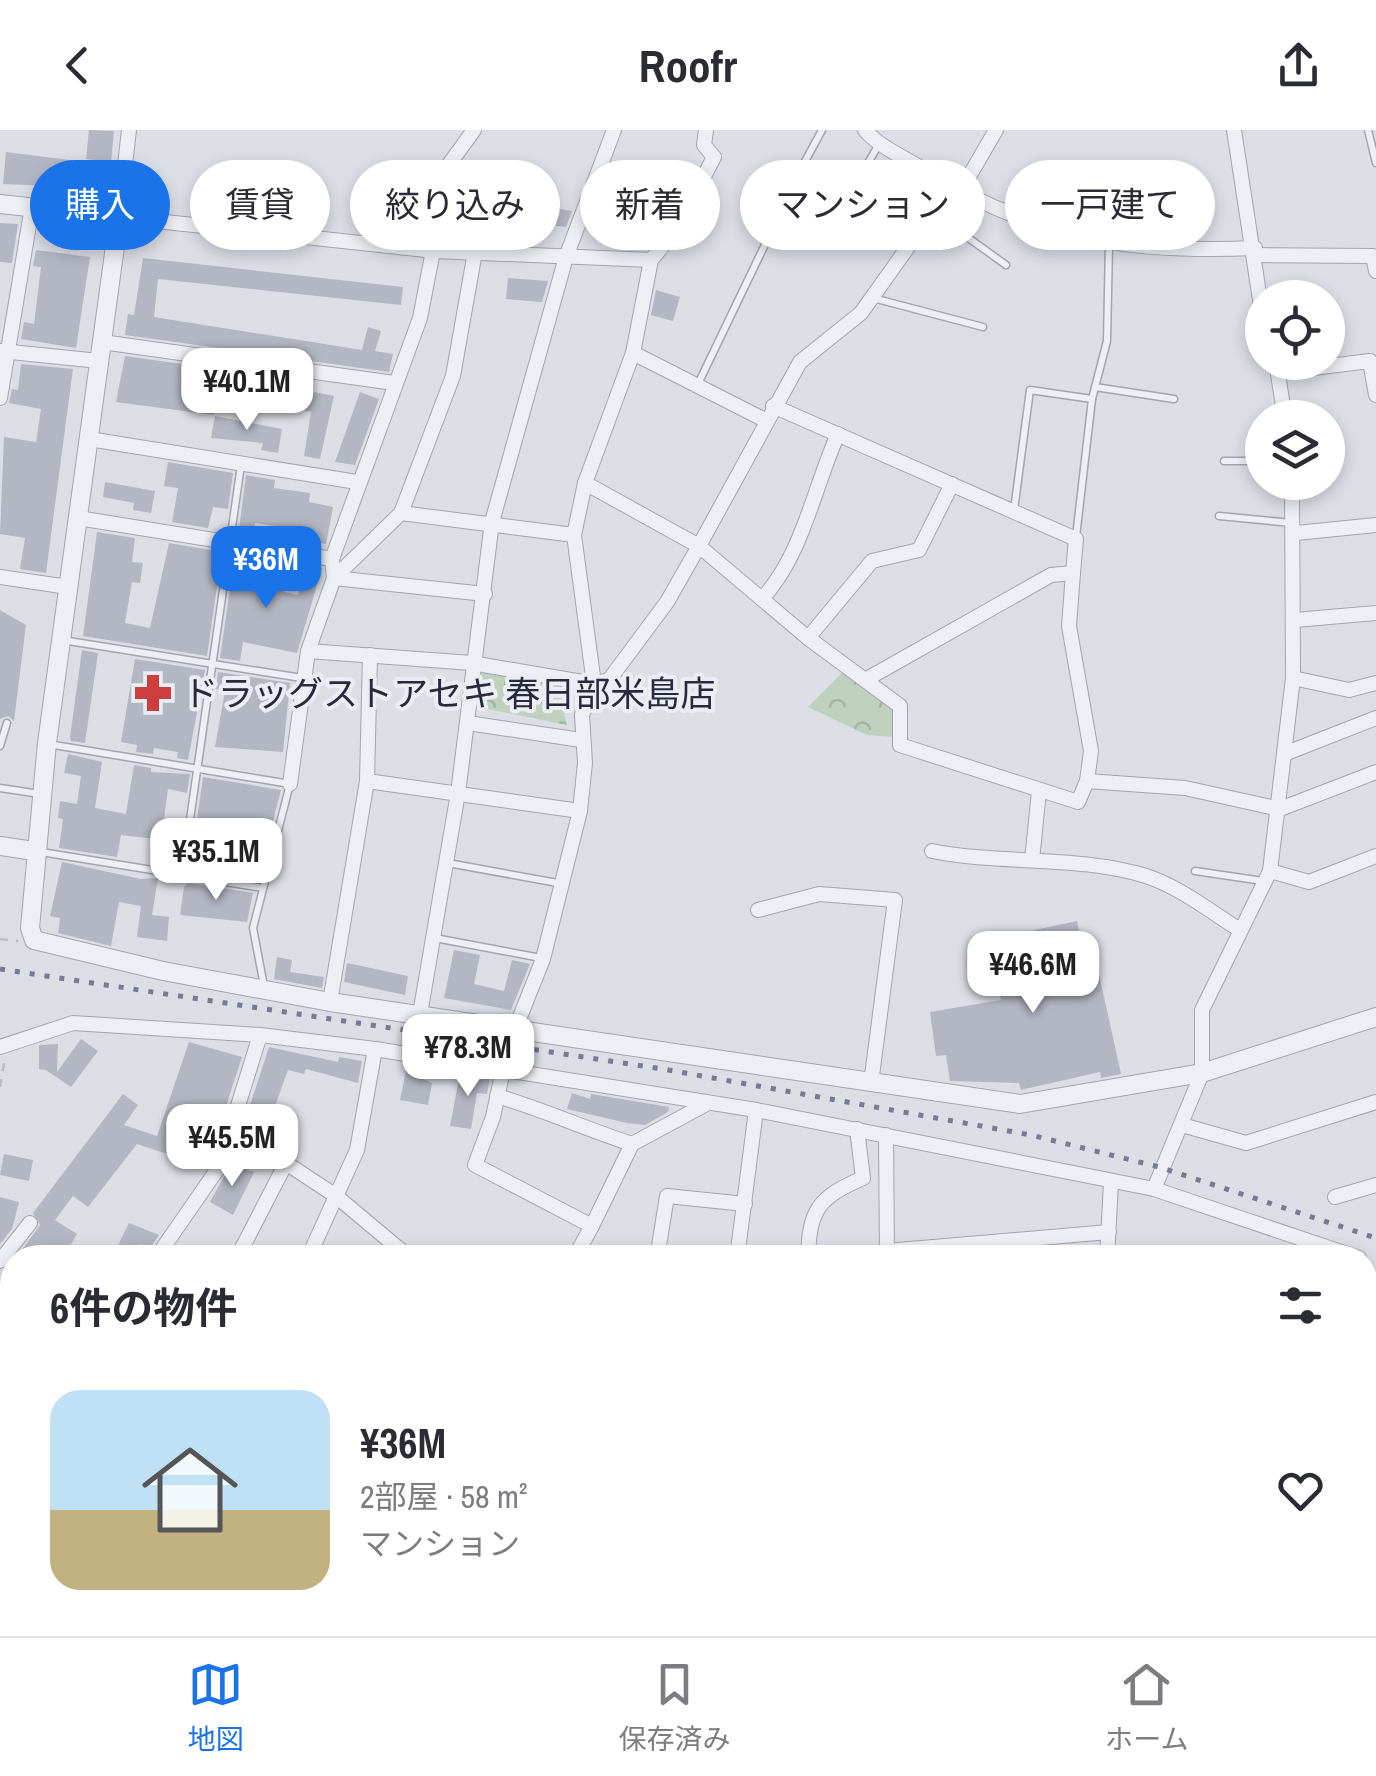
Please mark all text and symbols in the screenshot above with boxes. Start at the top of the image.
text: Roofr [639,35,737,96]
icon: back [50,38,105,93]
icon: share [1271,38,1326,93]
chip: 購入 [30,160,170,250]
chip: 賃貸 [190,160,330,250]
chip: 絞り込み [350,160,560,250]
chip: 新着 [580,160,720,250]
chip: マンション [740,160,985,250]
chip: 一戸建て [1005,160,1215,250]
map controls [1245,280,1345,500]
button: locate [1245,280,1345,380]
pin: ¥40.1M [166,348,328,433]
text: ¥40.1M [203,359,291,402]
button: layers [1245,400,1345,500]
pin: ¥36M [207,526,325,611]
text: ¥36M [233,537,299,580]
place label: ドラッグストアセキ 春日部米島店 [183,670,715,717]
pharmacy icon: ドラッグストアセキ 春日部米島店 [132,672,174,714]
pin: ¥35.1M [135,818,297,903]
text: ¥35.1M [172,829,260,872]
pin: ¥46.6M [952,931,1114,1016]
text: ¥46.6M [989,942,1077,985]
pin: ¥78.3M [387,1014,549,1099]
text: ¥78.3M [424,1025,512,1068]
pin: ¥45.5M [151,1104,313,1189]
text: ¥45.5M [188,1115,276,1158]
icon: filters [1273,1278,1328,1333]
text: 6件の物件 [50,1280,237,1336]
text: ¥36M [360,1415,446,1471]
icon: home [130,1430,250,1550]
icon: heart [1273,1463,1328,1518]
text: 2部屋 · 58 m² [360,1475,528,1518]
text: マンション [360,1522,520,1565]
tab: 地図 [187,1657,243,1758]
tab: 保存済み [618,1657,730,1758]
tab: ホーム [1105,1657,1189,1758]

